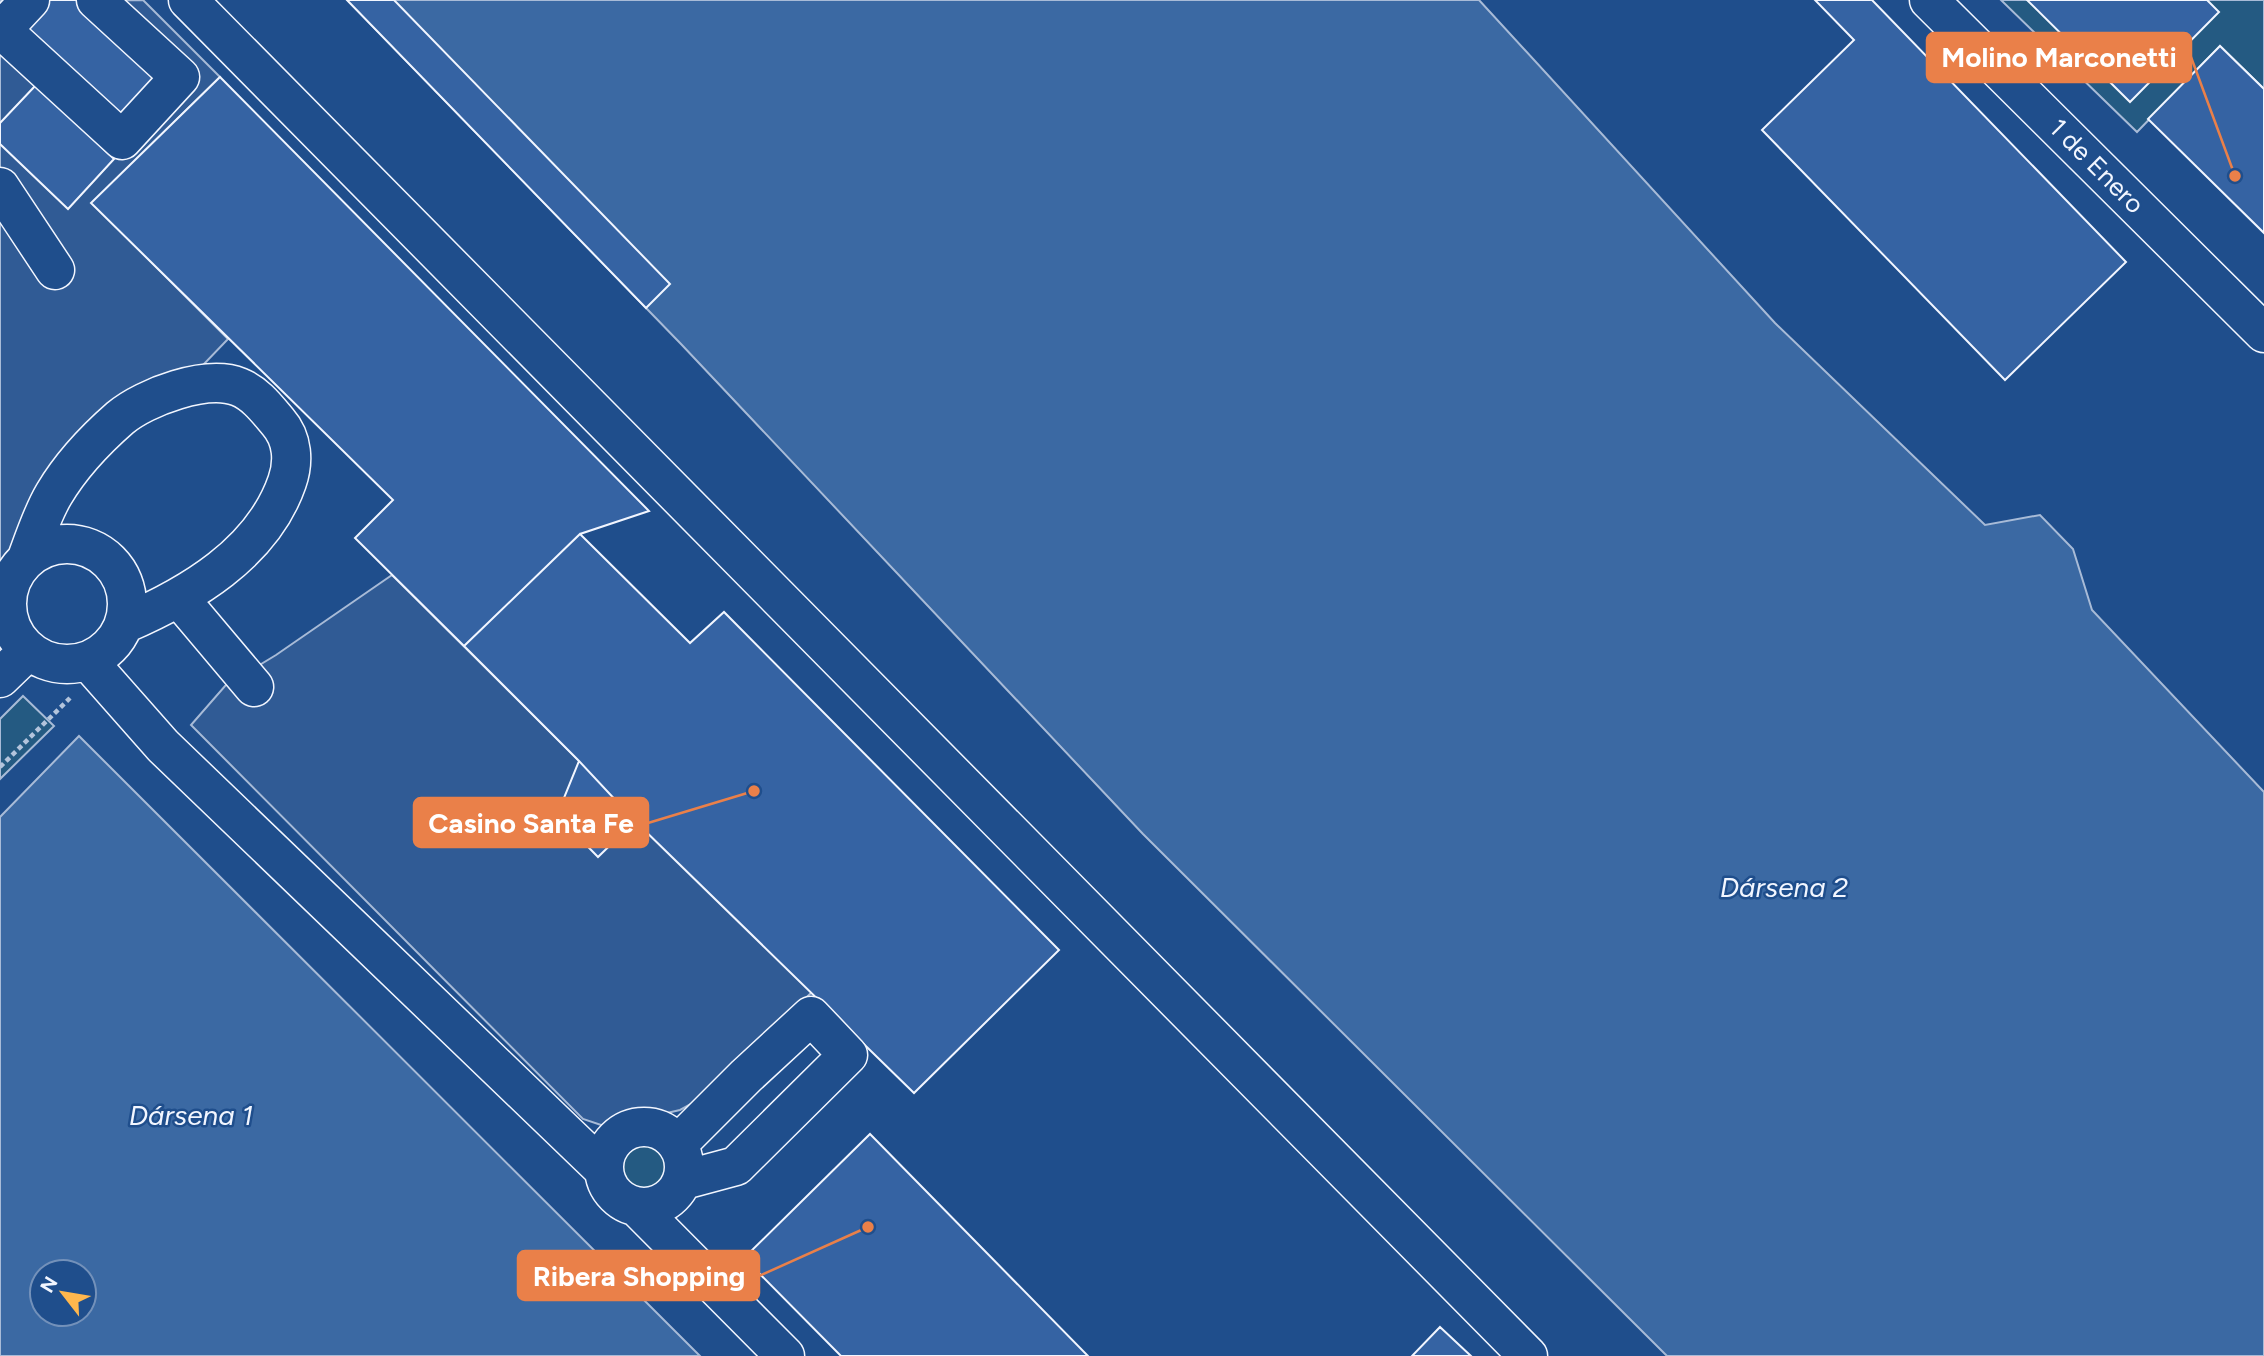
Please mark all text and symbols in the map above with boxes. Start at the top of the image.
callout: Molino Marconetti [1927,33,2191,82]
text: Molino Marconetti [1941,40,2177,74]
street label: 1 de Enero [2043,112,2151,220]
callout: Casino Santa Fe [414,798,648,847]
text: Casino Santa Fe [428,806,634,840]
water label: Dársena 2 [1720,870,1849,904]
water label: Dársena 1 [129,1098,253,1132]
callout: Ribera Shopping [518,1251,759,1300]
north arrow [28,1258,98,1328]
text: Ribera Shopping [533,1259,745,1293]
text: N [35,1272,62,1297]

